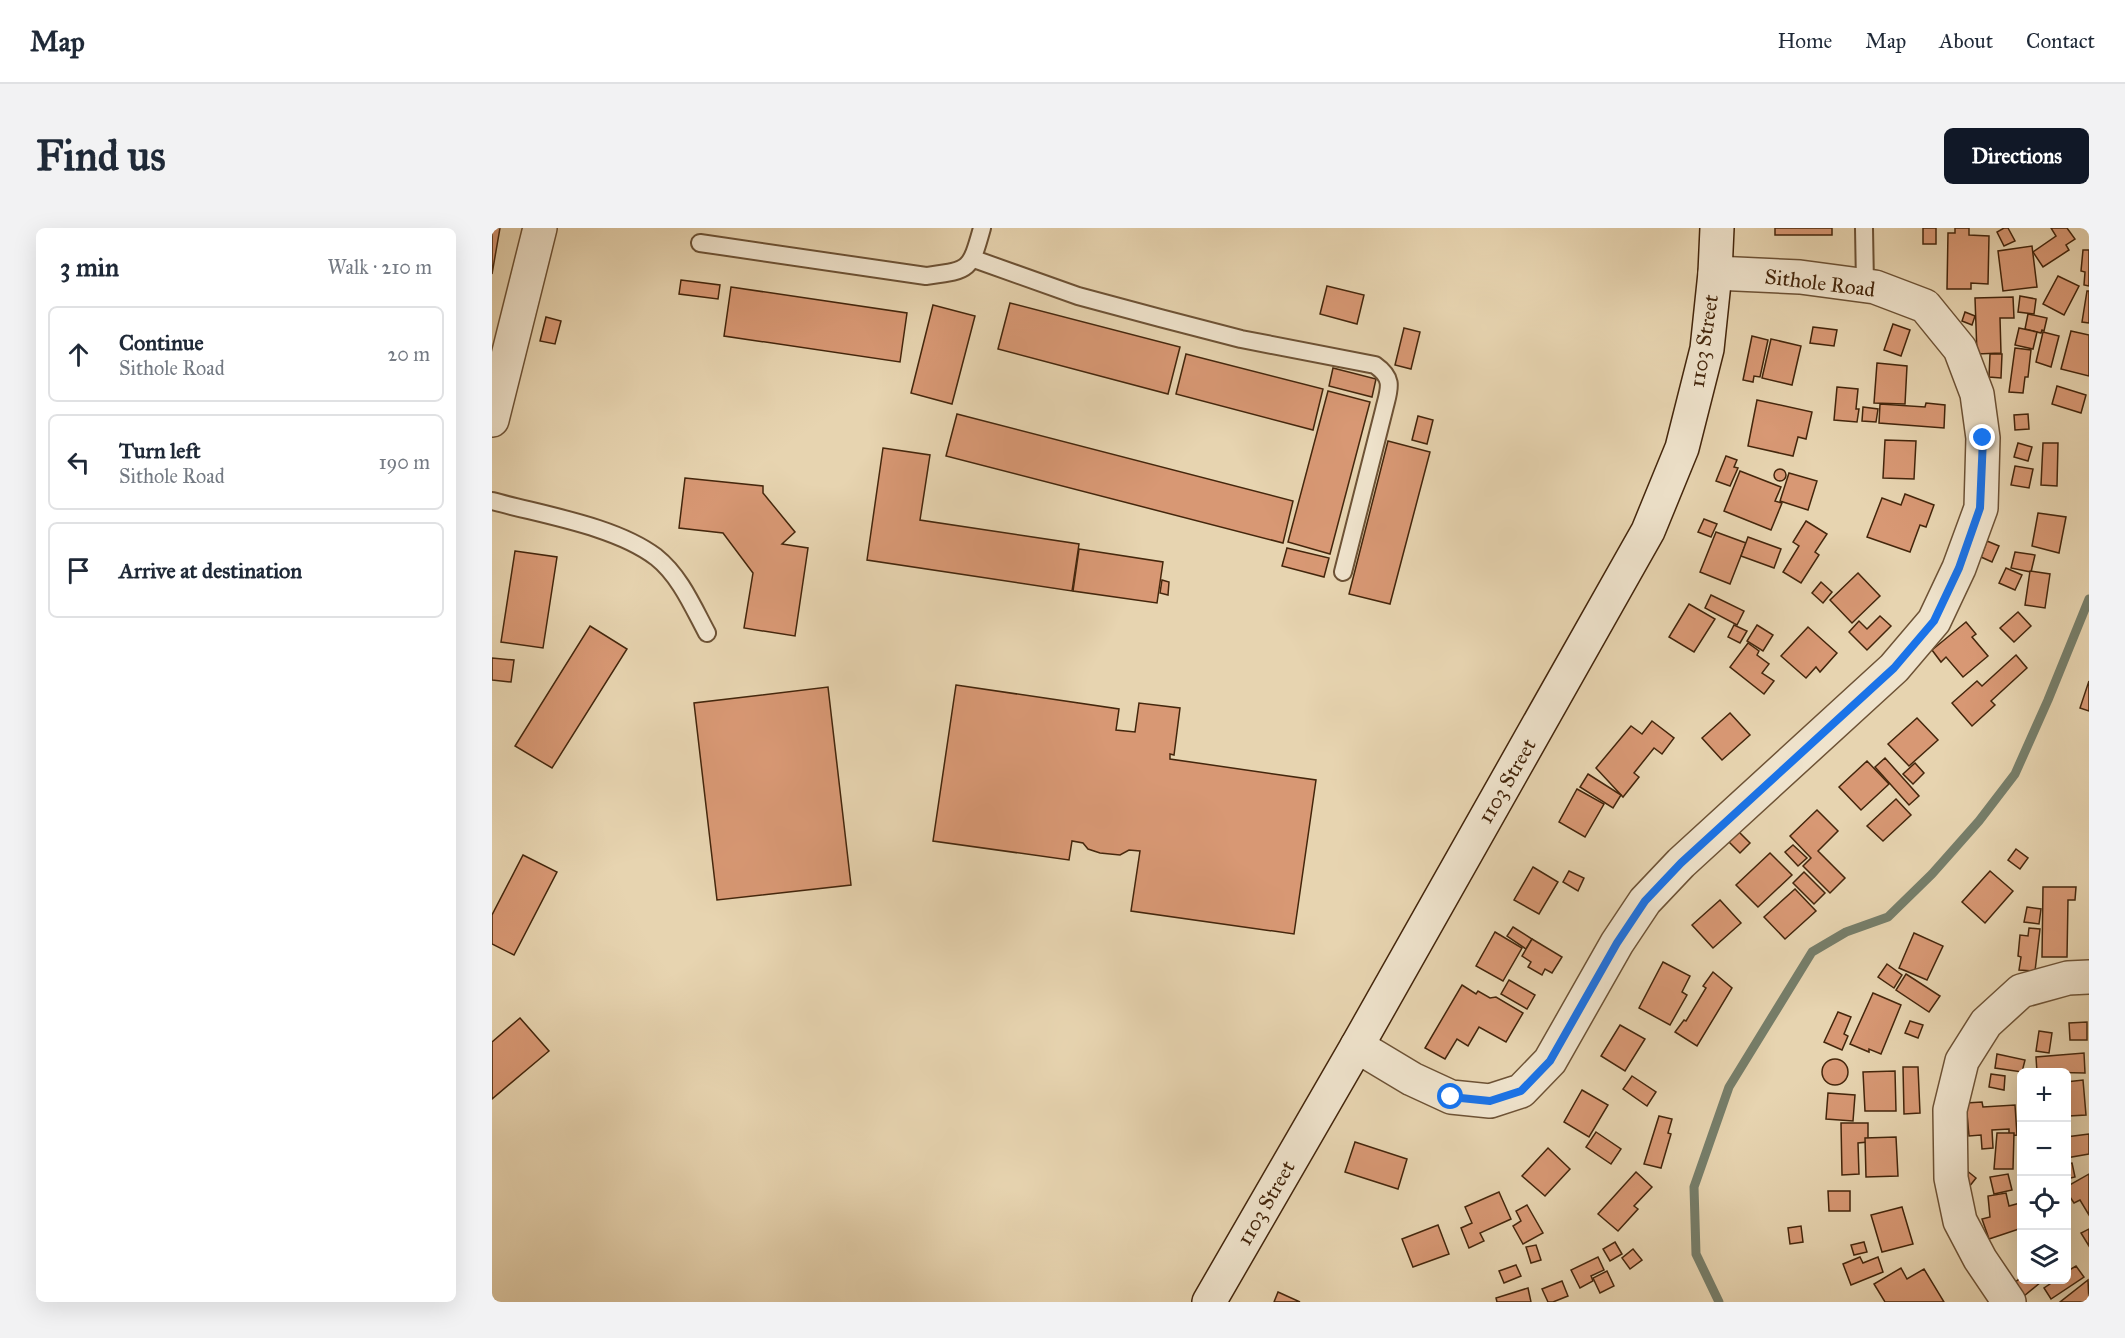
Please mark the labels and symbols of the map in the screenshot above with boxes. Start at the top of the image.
street label: Sithole Road [1763,263,1877,303]
street label: 1103 Street [1684,292,1724,389]
route end [1969,424,1995,450]
street label: 1103 Street [1472,733,1542,828]
route start [1437,1083,1463,1109]
street label: 1103 Street [1231,1155,1301,1250]

